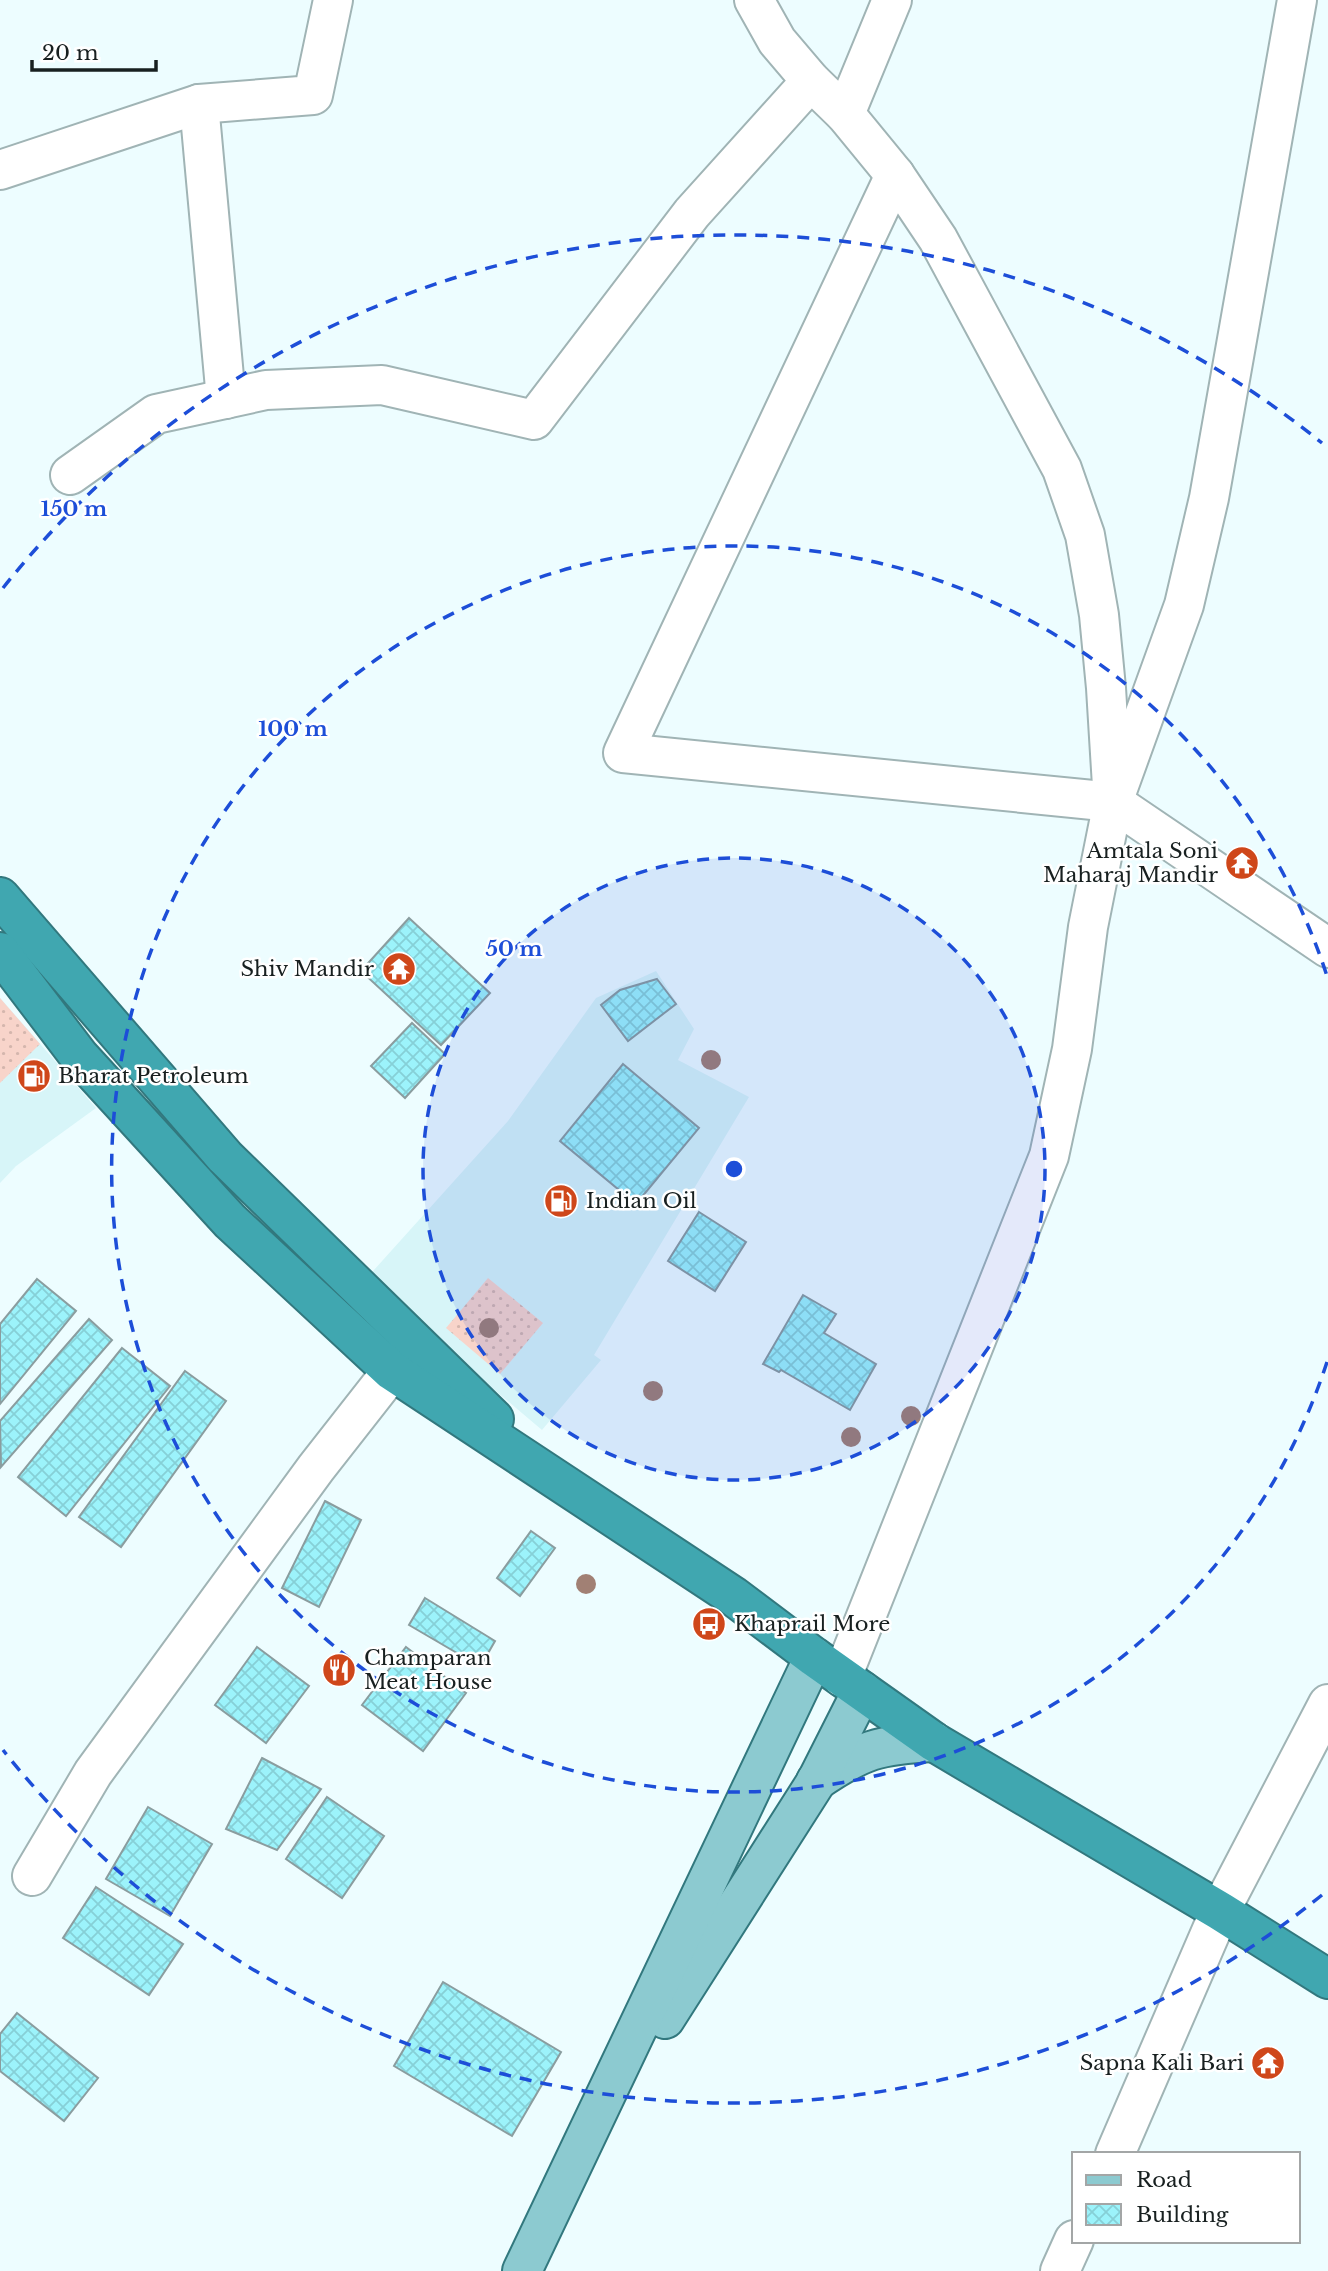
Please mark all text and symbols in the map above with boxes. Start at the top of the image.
scale bar [32,28,156,72]
text: 20 m [42,40,99,66]
text: 150 m [41,496,107,522]
text: 100 m [258,716,328,742]
place label: Amtala Soni Maharaj Mandir [1043,838,1218,888]
temple icon: Amtala Soni Maharaj Mandir [1223,844,1261,882]
text: 50 m [485,936,543,962]
temple icon: Shiv Mandir [380,950,418,988]
place label: Shiv Mandir [240,956,374,982]
fuel station icon: Bharat Petroleum [15,1057,53,1095]
place label: Bharat Petroleum [58,1063,249,1089]
centre of rings [722,1157,746,1181]
fuel station icon: Indian Oil [542,1182,580,1220]
place label: Indian Oil [586,1188,697,1214]
bus stop icon: Khaprail More [690,1605,728,1643]
place label: Khaprail More [734,1611,890,1637]
place label: Champaran Meat House [364,1645,492,1695]
restaurant icon: Champaran Meat House [320,1651,358,1689]
temple icon: Sapna Kali Bari [1249,2044,1287,2082]
place label: Sapna Kali Bari [1080,2050,1244,2076]
legend [1072,2152,1300,2243]
text: Road [1136,2167,1192,2193]
text: Building [1136,2202,1229,2228]

